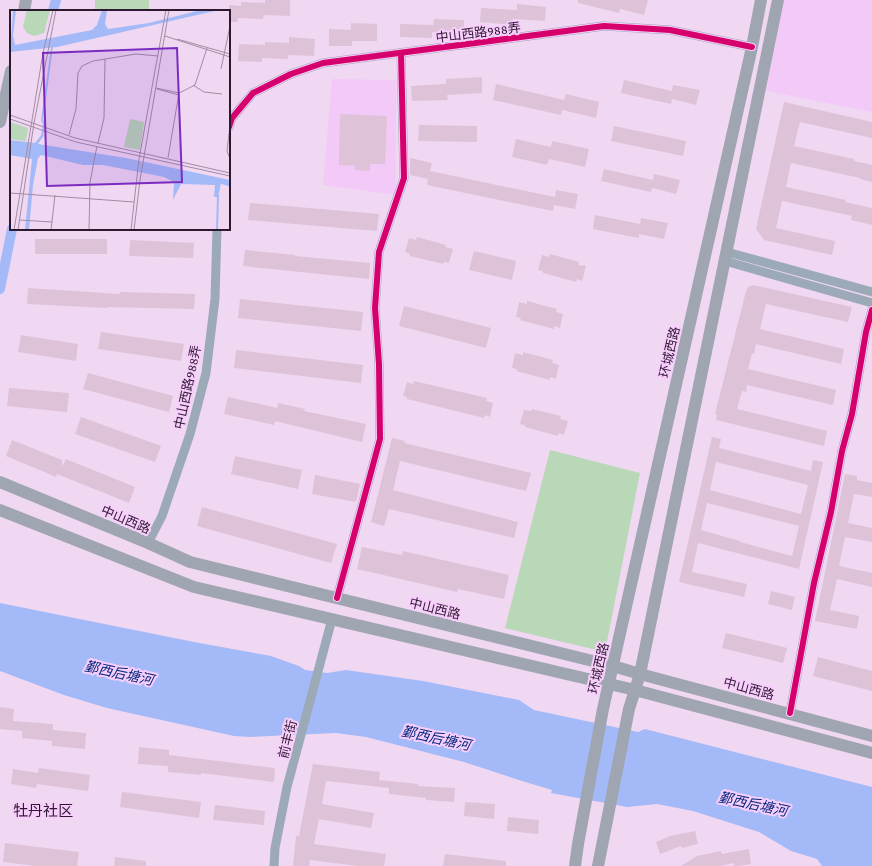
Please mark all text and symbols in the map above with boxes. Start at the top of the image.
inset map [10,10,230,230]
street label: 中山西路988弄 [435,20,521,45]
street label: 环城西路 [656,325,683,379]
street label: 中山西路988弄 [171,344,204,431]
street label: 中山西路 [99,502,153,537]
street label: 中山西路 [408,595,462,622]
street label: 环城西路 [585,641,612,695]
water label: 鄞西后塘河 [83,658,158,689]
street label: 中山西路 [722,675,776,702]
street label: 前丰街 [275,718,299,760]
water label: 鄞西后塘河 [400,723,475,754]
water label: 鄞西后塘河 [717,789,792,820]
district label: 牡丹社区 [13,803,73,819]

